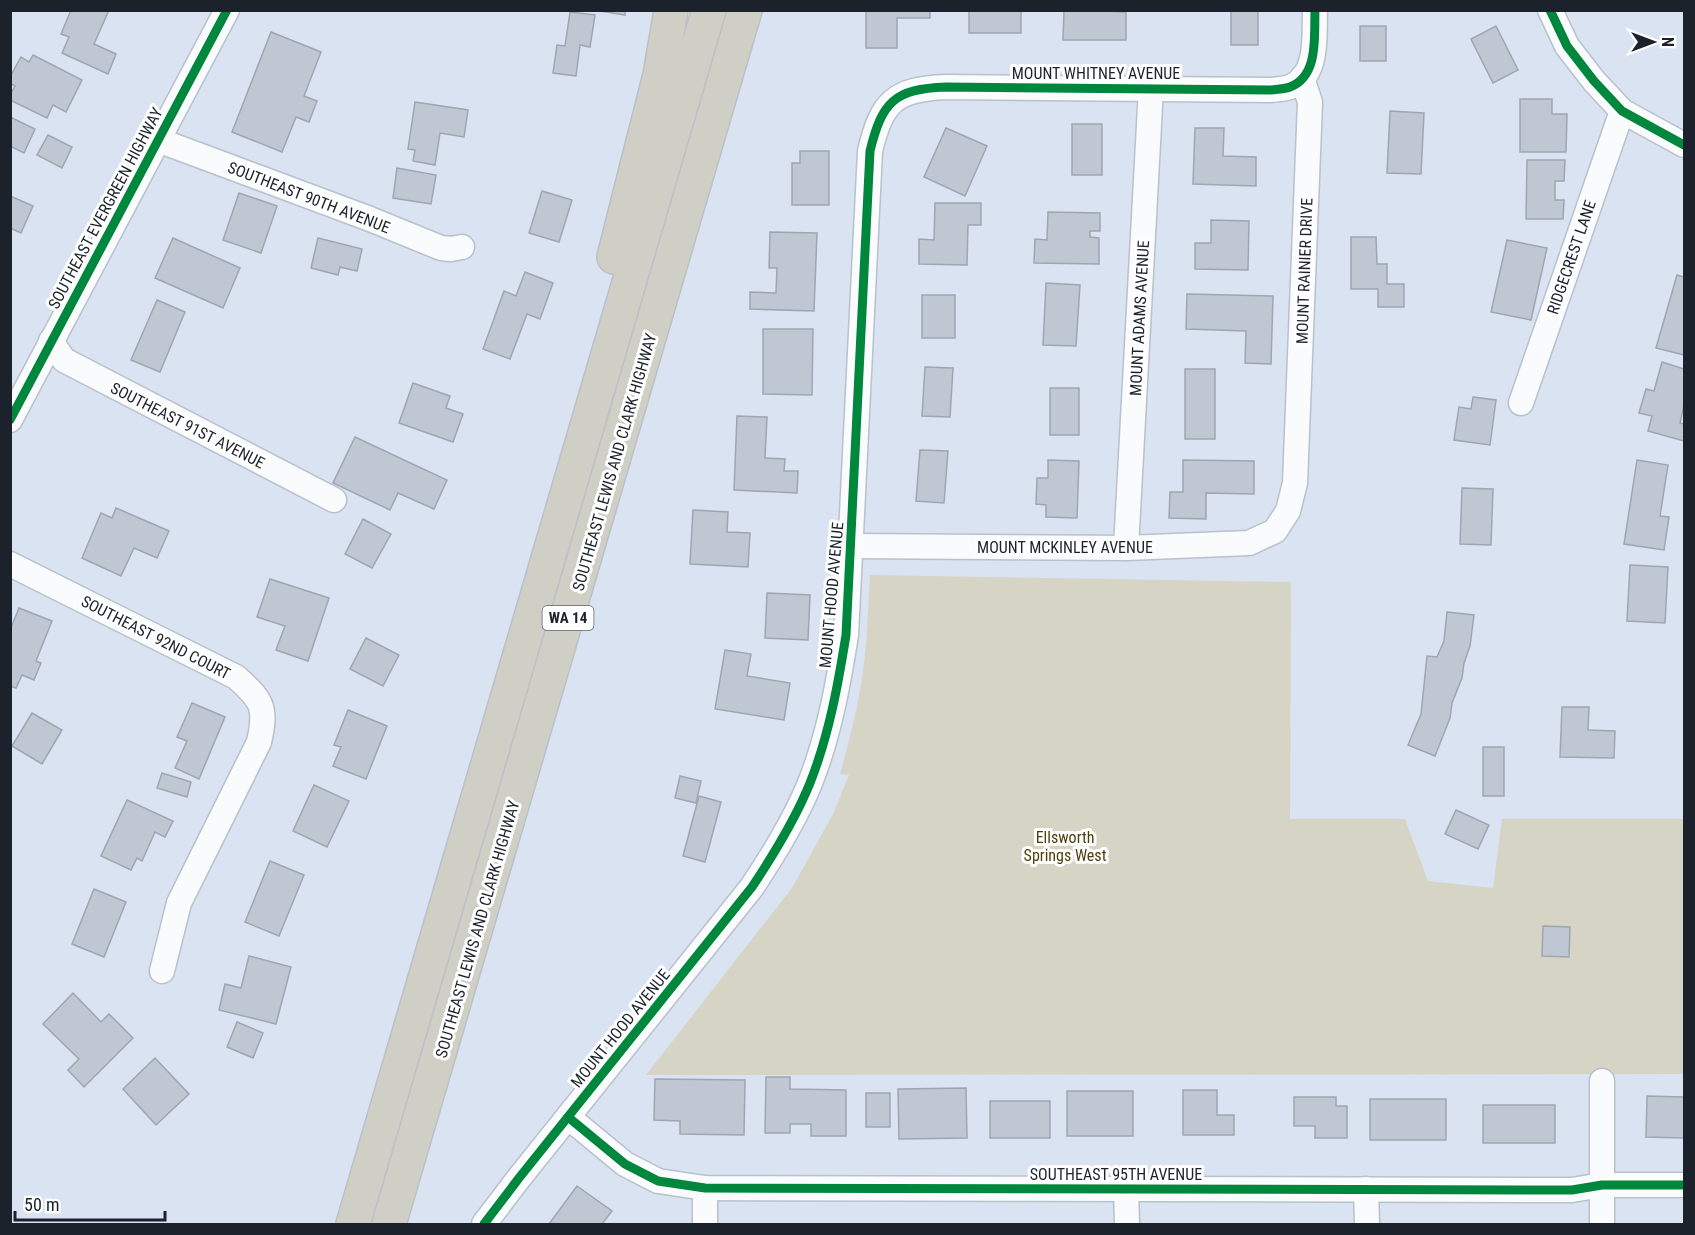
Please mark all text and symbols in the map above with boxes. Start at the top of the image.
north arrow [1623,12,1683,72]
text: N [1658,37,1677,47]
street label: MOUNT WHITNEY AVENUE [1012,64,1180,83]
street label: SOUTHEAST EVERGREEN HIGHWAY [44,104,167,312]
street label: SOUTHEAST 90TH AVENUE [225,158,393,237]
street label: MOUNT RAINIER DRIVE [1292,198,1317,344]
street label: RIDGECREST LANE [1543,198,1600,317]
street label: MOUNT ADAMS AVENUE [1126,240,1153,396]
street label: SOUTHEAST LEWIS AND CLARK HIGHWAY [569,331,661,593]
street label: SOUTHEAST 91ST AVENUE [108,378,268,473]
street label: MOUNT HOOD AVENUE [816,521,847,669]
street label: MOUNT MCKINLEY AVENUE [977,538,1153,557]
street label: SOUTHEAST 92ND COURT [78,592,233,683]
road number: WA 14 [542,606,594,630]
street label: SOUTHEAST LEWIS AND CLARK HIGHWAY [432,798,524,1060]
park label: Ellsworth Springs West [1024,828,1107,865]
street label: MOUNT HOOD AVENUE [567,965,674,1091]
street label: SOUTHEAST 95TH AVENUE [1030,1165,1202,1184]
scale bar [15,1184,165,1222]
text: 50 m [24,1194,59,1215]

